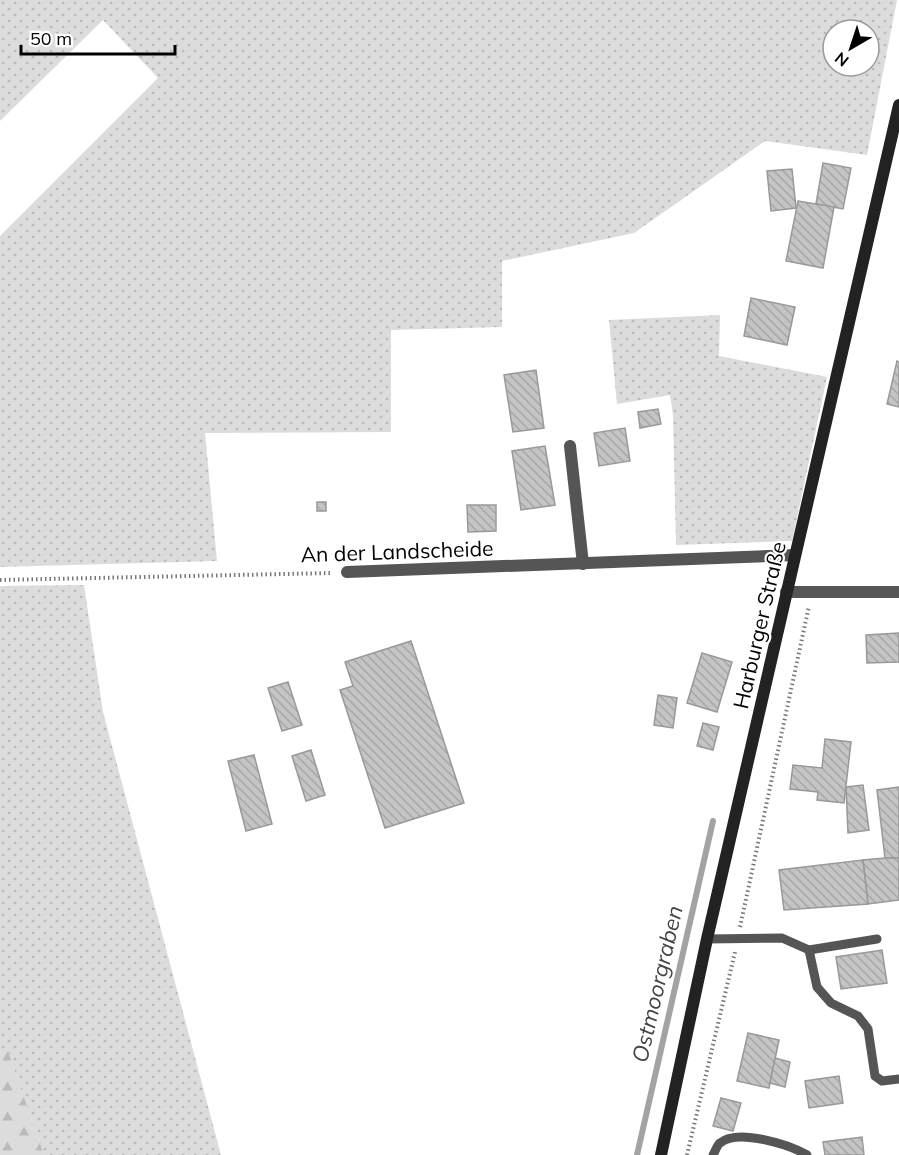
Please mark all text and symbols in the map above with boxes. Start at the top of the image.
scale bar [21,18,176,56]
north arrow [821,18,881,78]
text: 50 m [30,27,72,50]
text: N [831,48,853,71]
street label: An der Landscheide [300,535,494,567]
street label: Harburger Straße [727,539,791,711]
water label: Ostmoorgraben [625,903,689,1065]

